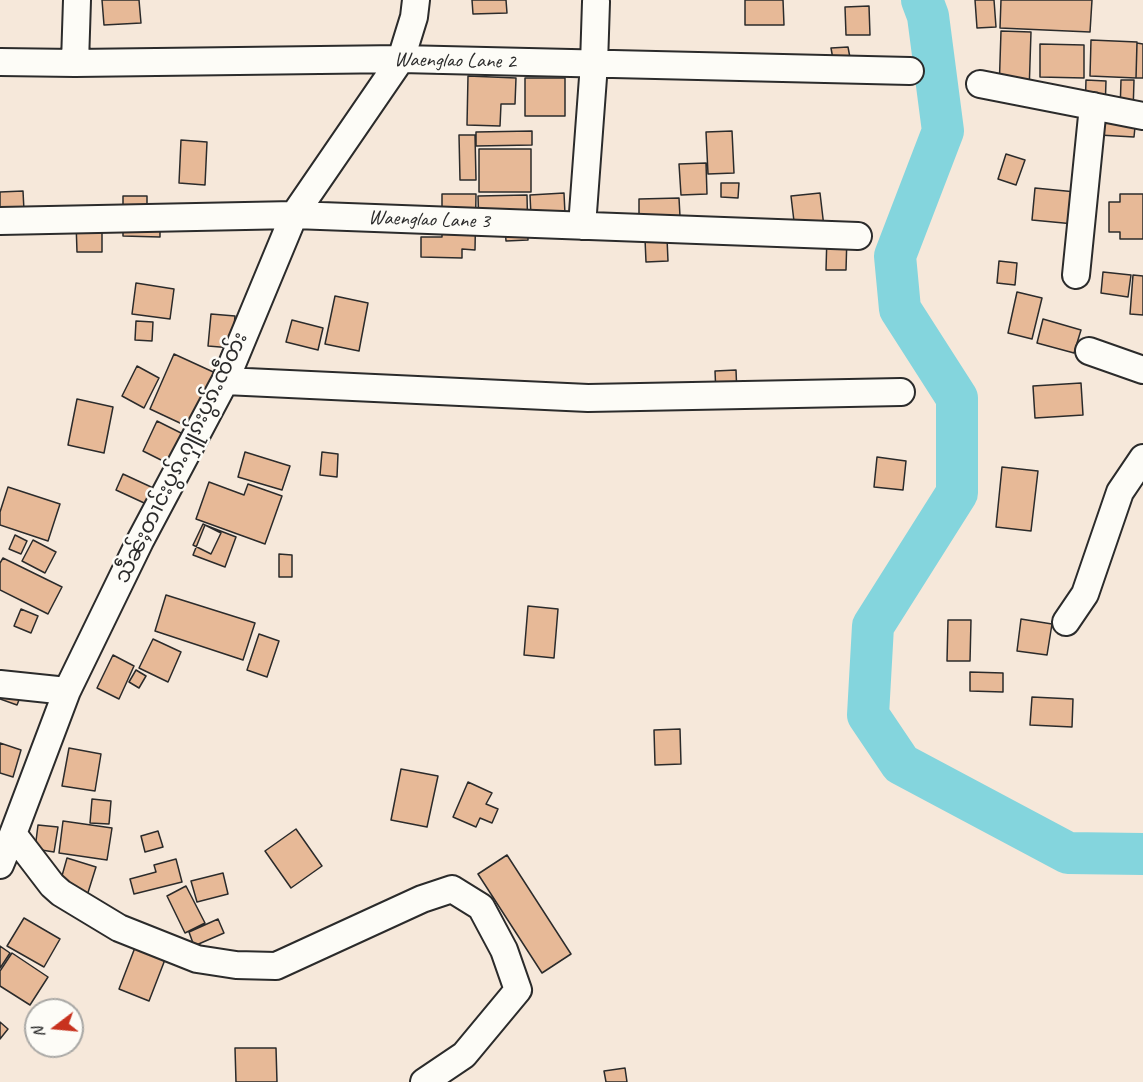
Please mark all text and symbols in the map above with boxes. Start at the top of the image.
street label: Waenglao Lane 2 [394,47,516,75]
street label: Waenglao Lane 3 [368,205,490,235]
street label: သဵၼ်ႈတၢင်းပွၵ်ႉႁူၵ်းပွၵ်ႉၸဵတ်း [110,328,254,588]
north arrow [24,998,84,1058]
text: N [28,1025,50,1040]

